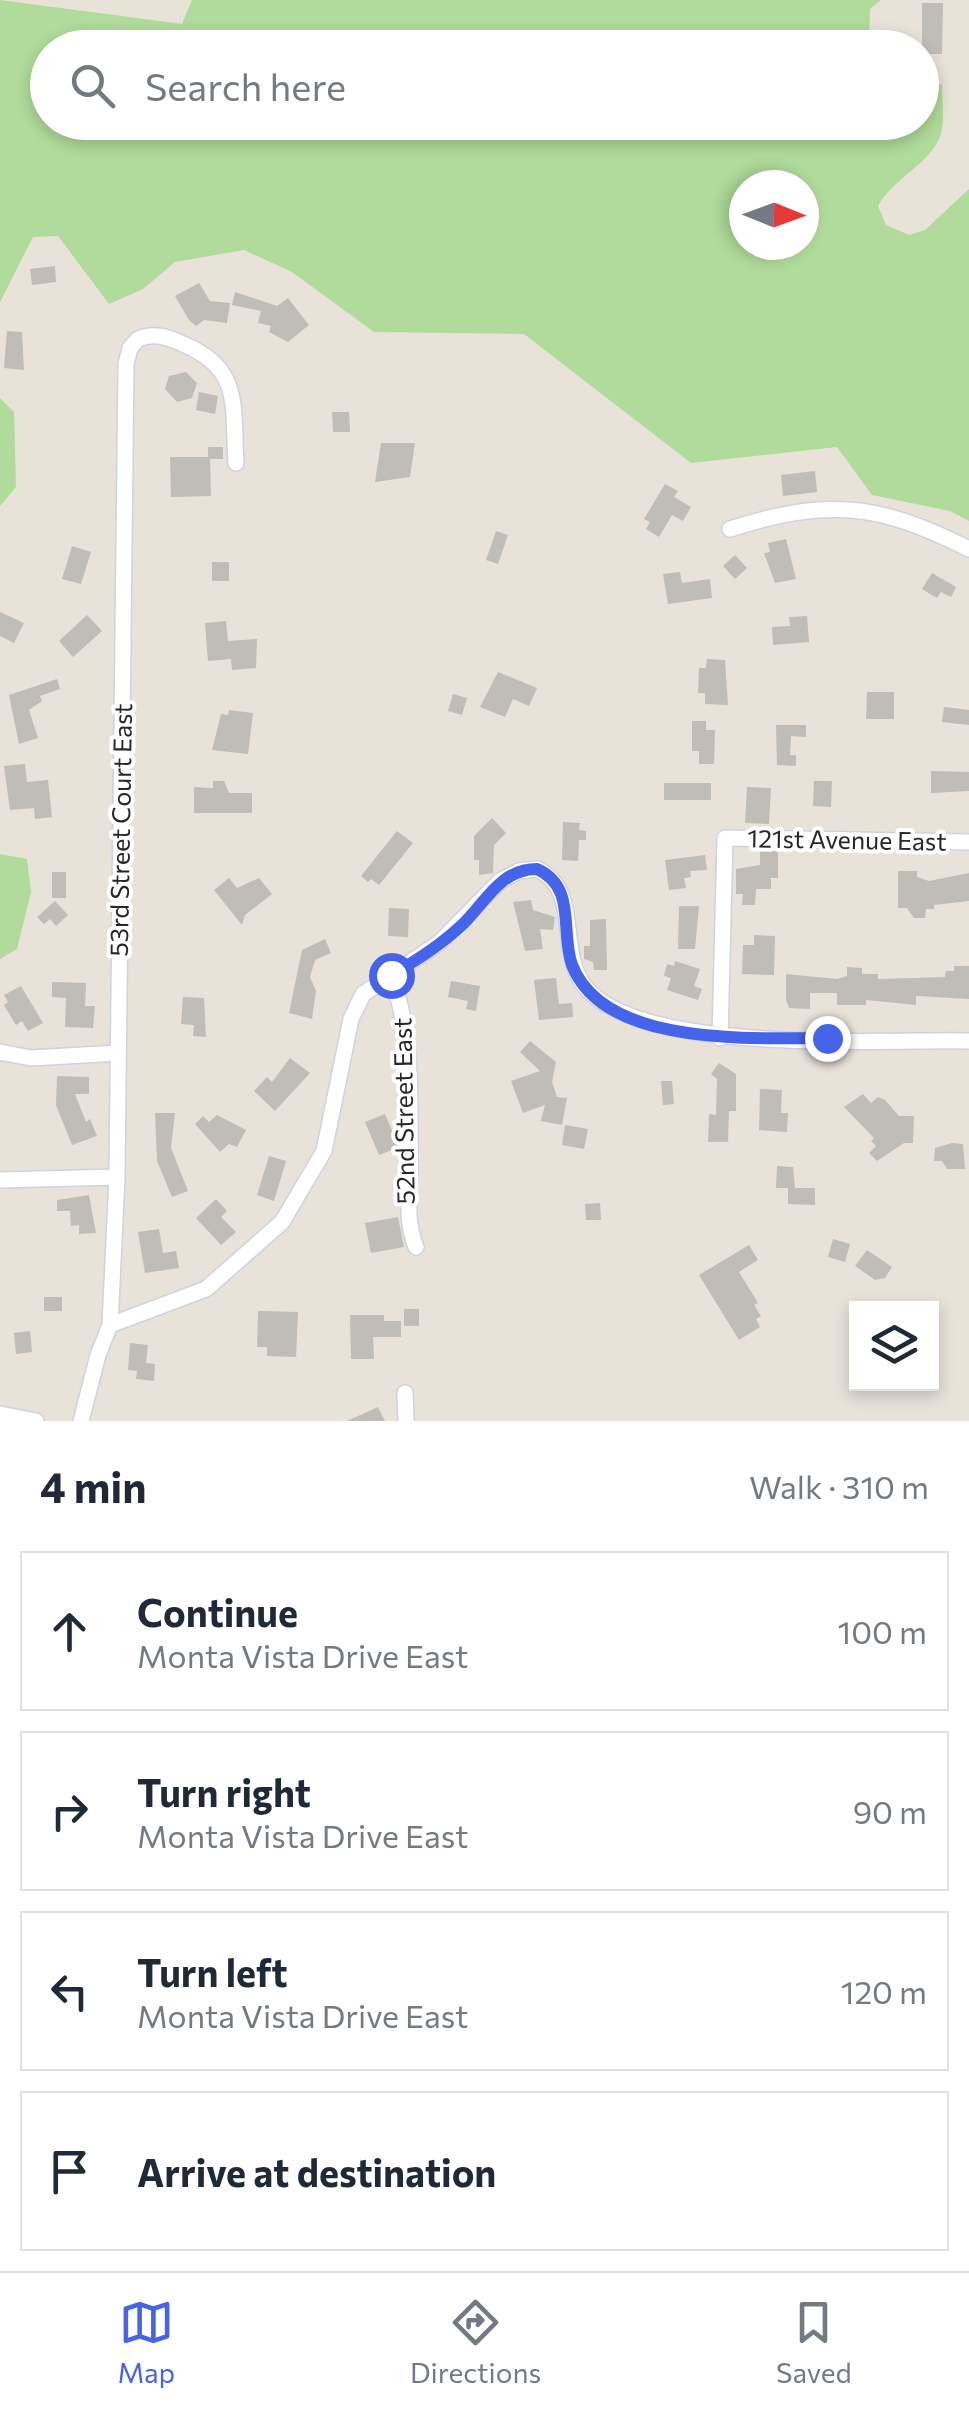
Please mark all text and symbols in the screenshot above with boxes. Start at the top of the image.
search box [30,30,939,140]
icon: search [65,58,120,113]
text: Search here [145,62,346,109]
north arrow [729,170,819,260]
street label: 53rd Street Court East [103,703,137,957]
street label: 121st Avenue East [747,822,947,856]
route start [369,953,415,999]
route end [805,1016,851,1062]
street label: 52nd Street East [386,1017,420,1205]
map controls [849,1301,939,1391]
button: layers [849,1301,939,1391]
text: 4 min [40,1460,146,1512]
text: Walk · 310 m [749,1466,929,1506]
text: Continue [137,1588,298,1635]
icon: ahead [42,1604,97,1659]
text: 100 m [838,1611,927,1651]
text: Monta Vista Drive East [137,1635,468,1675]
text: Turn right [137,1768,311,1815]
icon: right [42,1784,97,1839]
text: 90 m [853,1791,927,1831]
text: Monta Vista Drive East [137,1815,468,1855]
text: Turn left [137,1948,288,1995]
icon: left [42,1964,97,2019]
text: 120 m [841,1971,927,2011]
text: Monta Vista Drive East [137,1995,468,2035]
icon: arrive [42,2144,97,2199]
text: Arrive at destination [137,2148,496,2195]
tab: Map [117,2295,175,2389]
tab: Directions [410,2295,541,2389]
tab: Saved [776,2295,852,2389]

